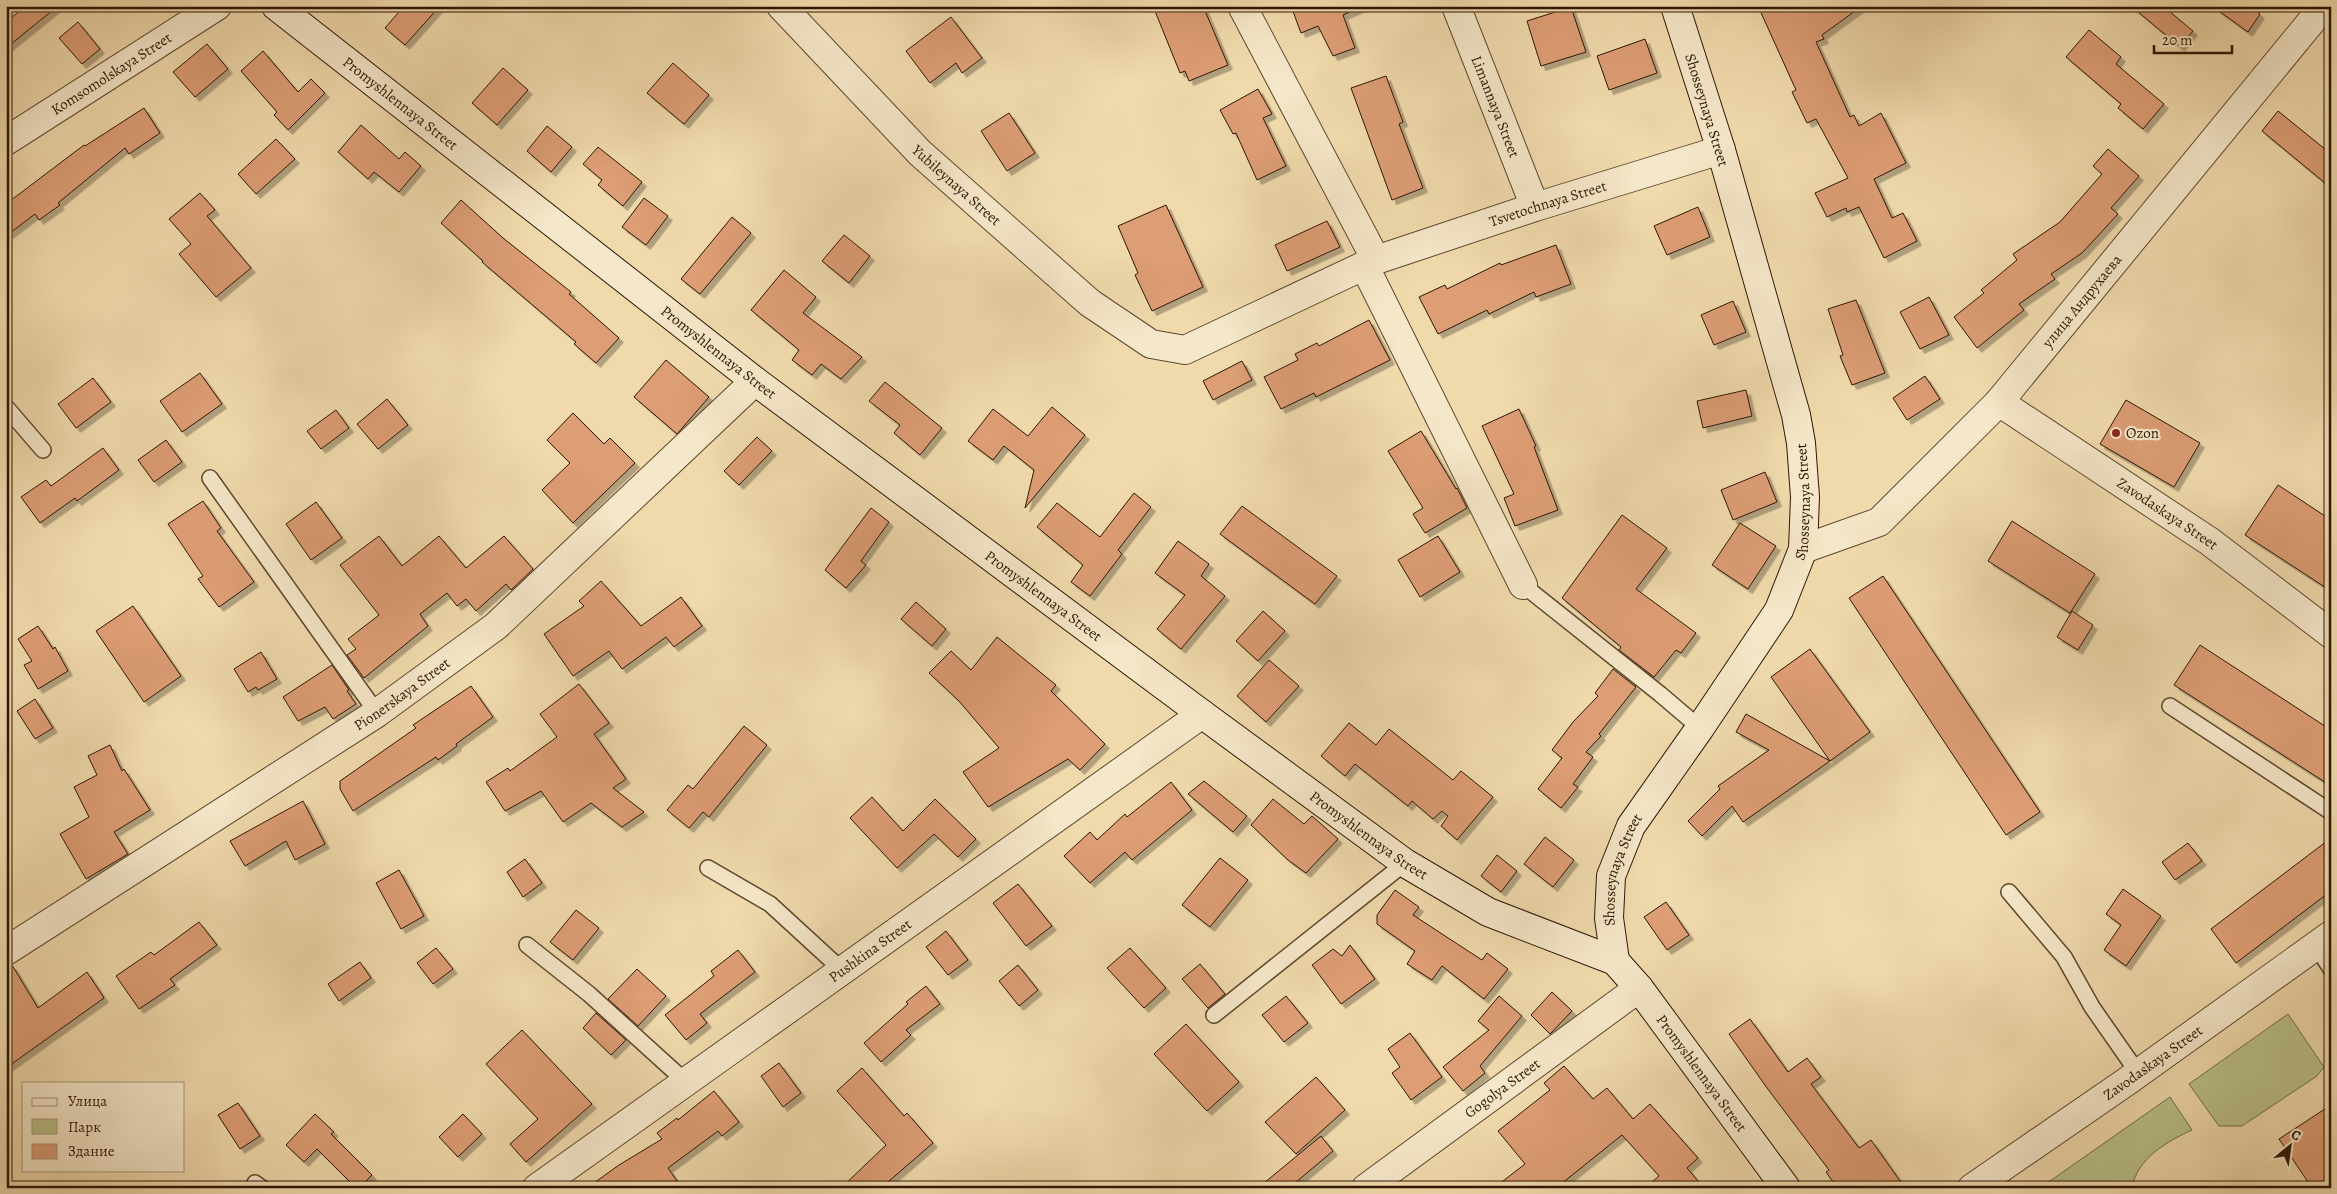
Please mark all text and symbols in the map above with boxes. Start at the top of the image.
scale bar [2154,22,2232,54]
street label: Komsomolskaya Street [47,28,175,120]
text: 20 m [2162,30,2193,50]
street label: Shosseynaya Street [1680,51,1734,169]
street label: Promyshlennaya Street [339,52,462,155]
street label: Limannaya Street [1466,53,1525,160]
street label: Yubileynaya Street [907,140,1006,230]
street label: Tsvetochnaya Street [1487,176,1609,232]
street label: улица Андрухаева [2037,250,2126,353]
street label: Promyshlennaya Street [657,301,780,404]
place label: Ozon [2126,423,2159,443]
marker: Ozon [2110,427,2122,439]
street label: Shosseynaya Street [1790,443,1815,563]
street label: Zavodaskaya Street [2113,473,2222,554]
street label: Promyshlennaya Street [981,546,1106,646]
street label: Pionerskaya Street [350,653,454,735]
street label: Promyshlennaya Street [1305,786,1432,884]
street label: Shosseynaya Street [1599,809,1647,927]
street label: Pushkina Street [825,914,916,987]
street label: Promyshlennaya Street [1652,1010,1752,1136]
street label: Zavodaskaya Street [2099,1020,2206,1105]
street label: Gogolya Street [1460,1054,1544,1123]
legend [22,1082,185,1172]
text: Улица [68,1091,107,1111]
text: Парк [68,1117,101,1137]
north arrow [2264,1122,2314,1172]
text: С [2288,1125,2305,1146]
text: Здание [68,1141,115,1161]

